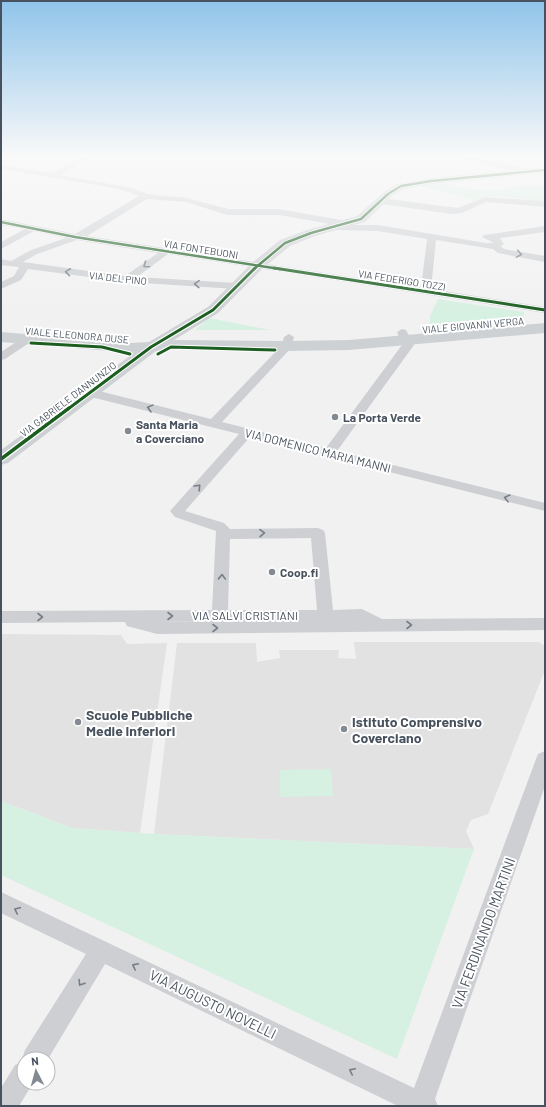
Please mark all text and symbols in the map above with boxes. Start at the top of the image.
street label: VIA FONTEBUONI [163,237,239,261]
one-way arrow [516,249,522,258]
one-way arrow [143,261,150,268]
street label: VIA FEDERIGO TOZZI [357,267,447,293]
one-way arrow [65,268,71,277]
street label: VIA DEL PINO [89,269,147,287]
one-way arrow [194,279,200,288]
street label: VIALE GIOVANNI VERGA [422,315,524,335]
street label: VIALE ELEONORA DUSE [24,324,130,346]
street label: VIA GABRIELE D'ANNUNZIO [18,359,118,439]
one-way arrow [147,404,154,413]
place label: La Porta Verde [343,410,422,424]
marker: La Porta Verde [330,412,340,422]
place label: Santa Maria a Coverciano [136,417,205,445]
street label: VIA DOMENICO MARIA MANNI [244,425,392,475]
marker: Santa Maria a Coverciano [123,426,133,436]
one-way arrow [193,484,200,492]
one-way arrow [504,494,510,502]
one-way arrow [259,529,265,538]
place label: Coop.fi [280,565,319,579]
marker: Coop.fi [267,567,277,577]
one-way arrow [217,574,226,580]
street label: VIA SALVI CRISTIANI [192,608,298,622]
one-way arrow [167,612,173,620]
one-way arrow [37,613,43,621]
one-way arrow [406,621,412,629]
one-way arrow [212,624,218,632]
place label: Scuole Pubbliche Medie Inferiori [86,706,193,739]
place label: Istituto Comprensivo Coverciano [352,713,482,746]
marker: Scuole Pubbliche Medie Inferiori [73,717,83,727]
marker: Istituto Comprensivo Coverciano [339,724,349,734]
street label: VIA FERDINANDO MARTINI [448,855,518,1011]
one-way arrow [14,907,21,915]
one-way arrow [131,963,139,971]
street label: VIA AUGUSTO NOVELLI [147,966,279,1042]
one-way arrow [78,979,86,986]
north arrow [16,1051,56,1091]
text: N [31,1054,39,1067]
one-way arrow [349,1068,357,1076]

